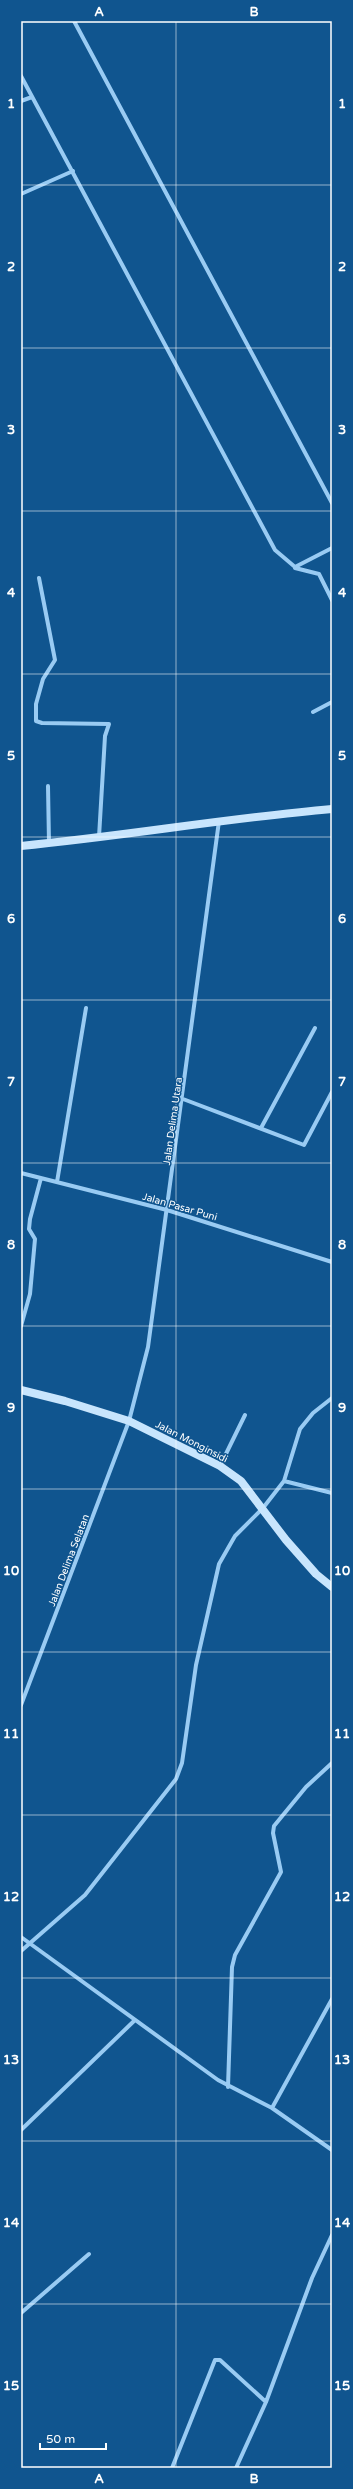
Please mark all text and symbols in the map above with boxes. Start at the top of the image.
text: A [94,4,104,20]
text: B [249,4,259,20]
text: 1 [7,96,15,112]
text: 1 [338,96,346,112]
text: 2 [7,259,15,275]
text: 2 [338,259,346,275]
text: 3 [7,422,15,438]
text: 3 [338,422,346,438]
text: 4 [7,585,16,601]
text: 4 [338,585,347,601]
text: 5 [7,748,15,764]
text: 5 [338,748,346,764]
text: 6 [7,911,15,927]
text: 6 [338,911,346,927]
text: 7 [7,1074,15,1090]
text: 7 [338,1074,346,1090]
street label: Jalan Delima Utara [161,1076,185,1166]
street label: Jalan Pasar Puni [141,1191,219,1223]
text: 8 [7,1237,15,1253]
text: 8 [338,1237,346,1253]
text: 9 [7,1400,15,1416]
text: 9 [338,1400,346,1416]
street label: Jalan Monginsidi [153,1418,230,1465]
street label: Jalan Delima Selatan [46,1513,92,1608]
text: 10 [3,1563,19,1579]
text: 10 [334,1563,350,1579]
text: 11 [3,1726,19,1742]
text: 11 [334,1726,350,1742]
text: 12 [3,1889,19,1905]
text: 12 [334,1889,350,1905]
text: 13 [3,2052,19,2068]
text: 13 [334,2052,350,2068]
text: 14 [3,2215,20,2231]
text: 14 [334,2215,351,2231]
text: 15 [3,2378,19,2394]
text: 15 [334,2378,350,2394]
scale bar [40,2425,106,2451]
text: 50 m [46,2432,75,2446]
text: A [94,2471,104,2487]
text: B [249,2471,259,2487]

